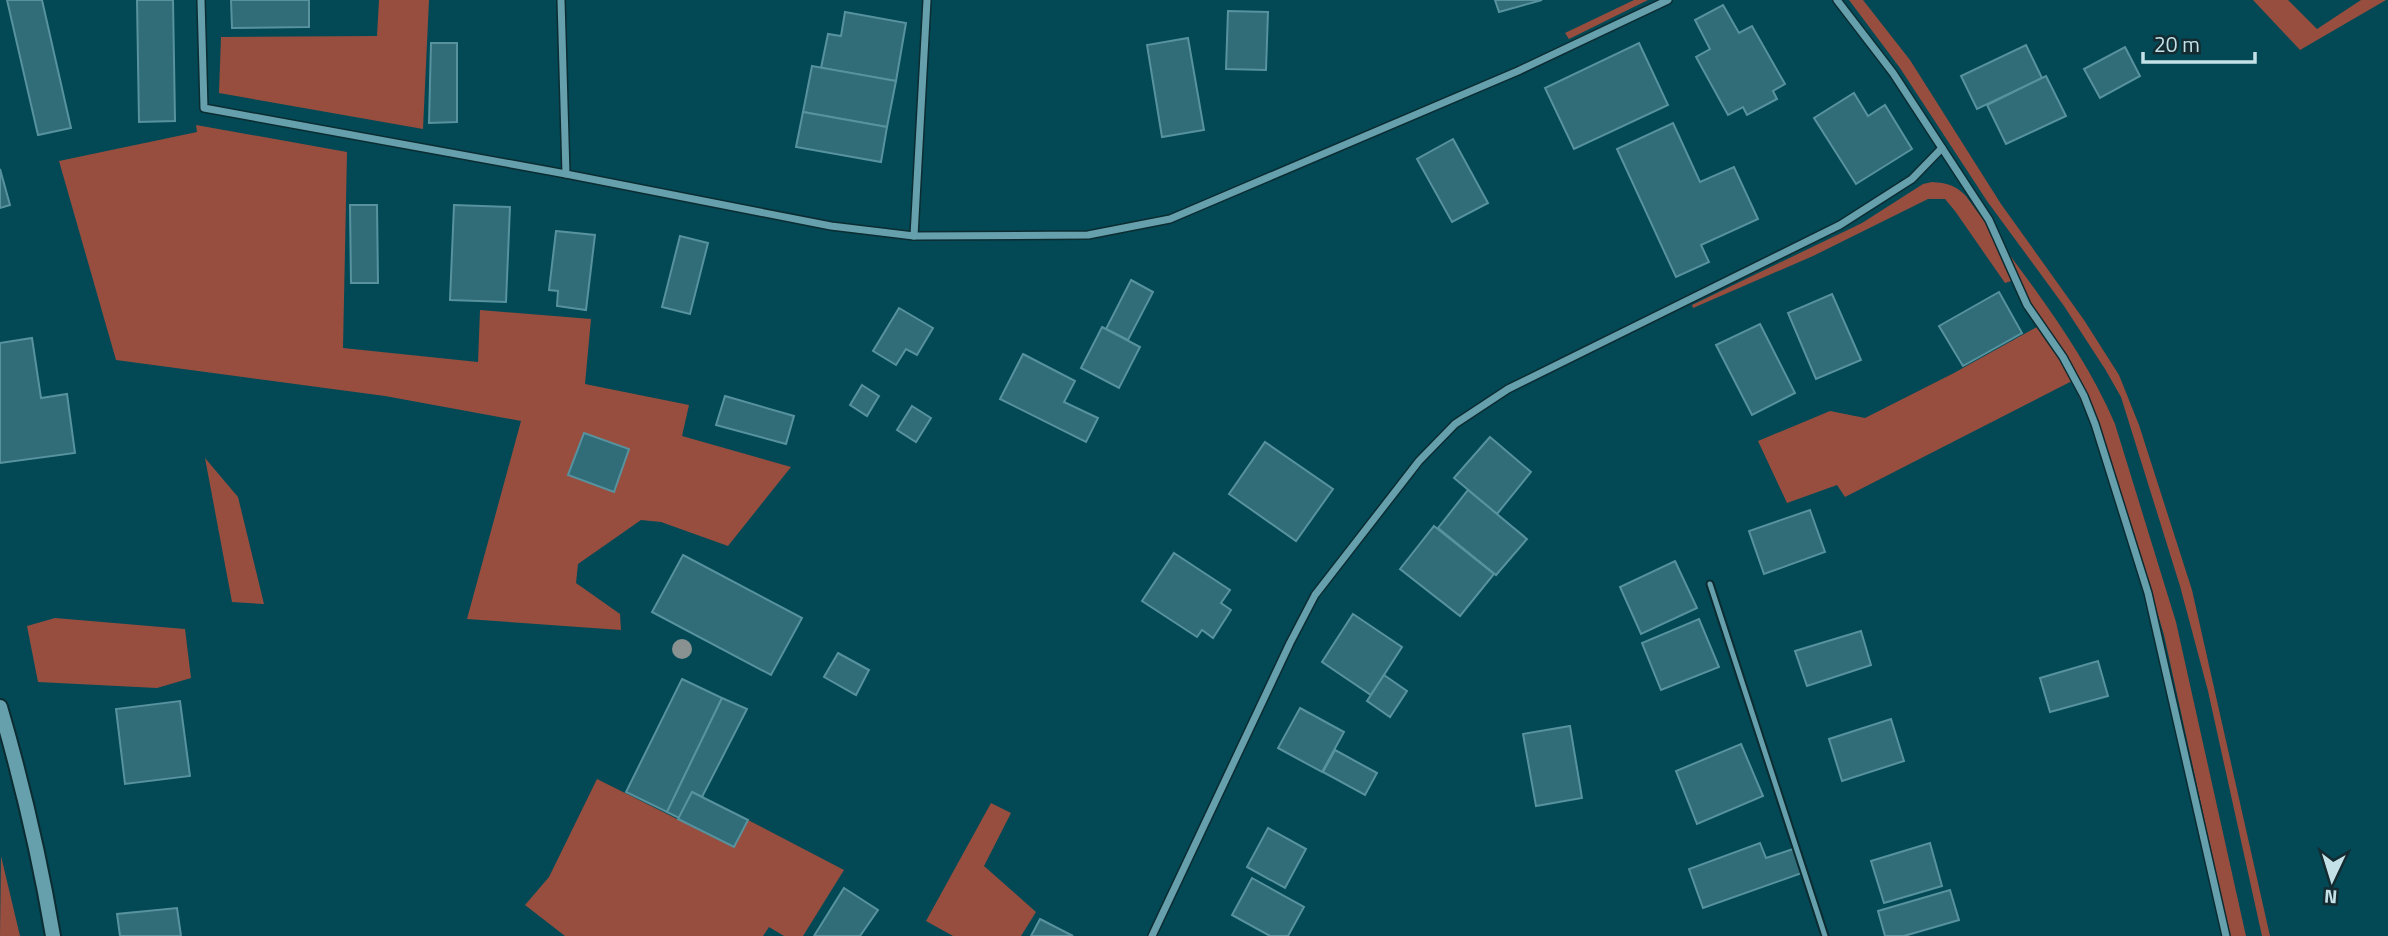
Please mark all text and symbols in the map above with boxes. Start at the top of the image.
scale bar [2143,21,2255,65]
text: 20 m [2154,28,2200,60]
north arrow [2297,845,2367,915]
text: N [2323,883,2338,912]

